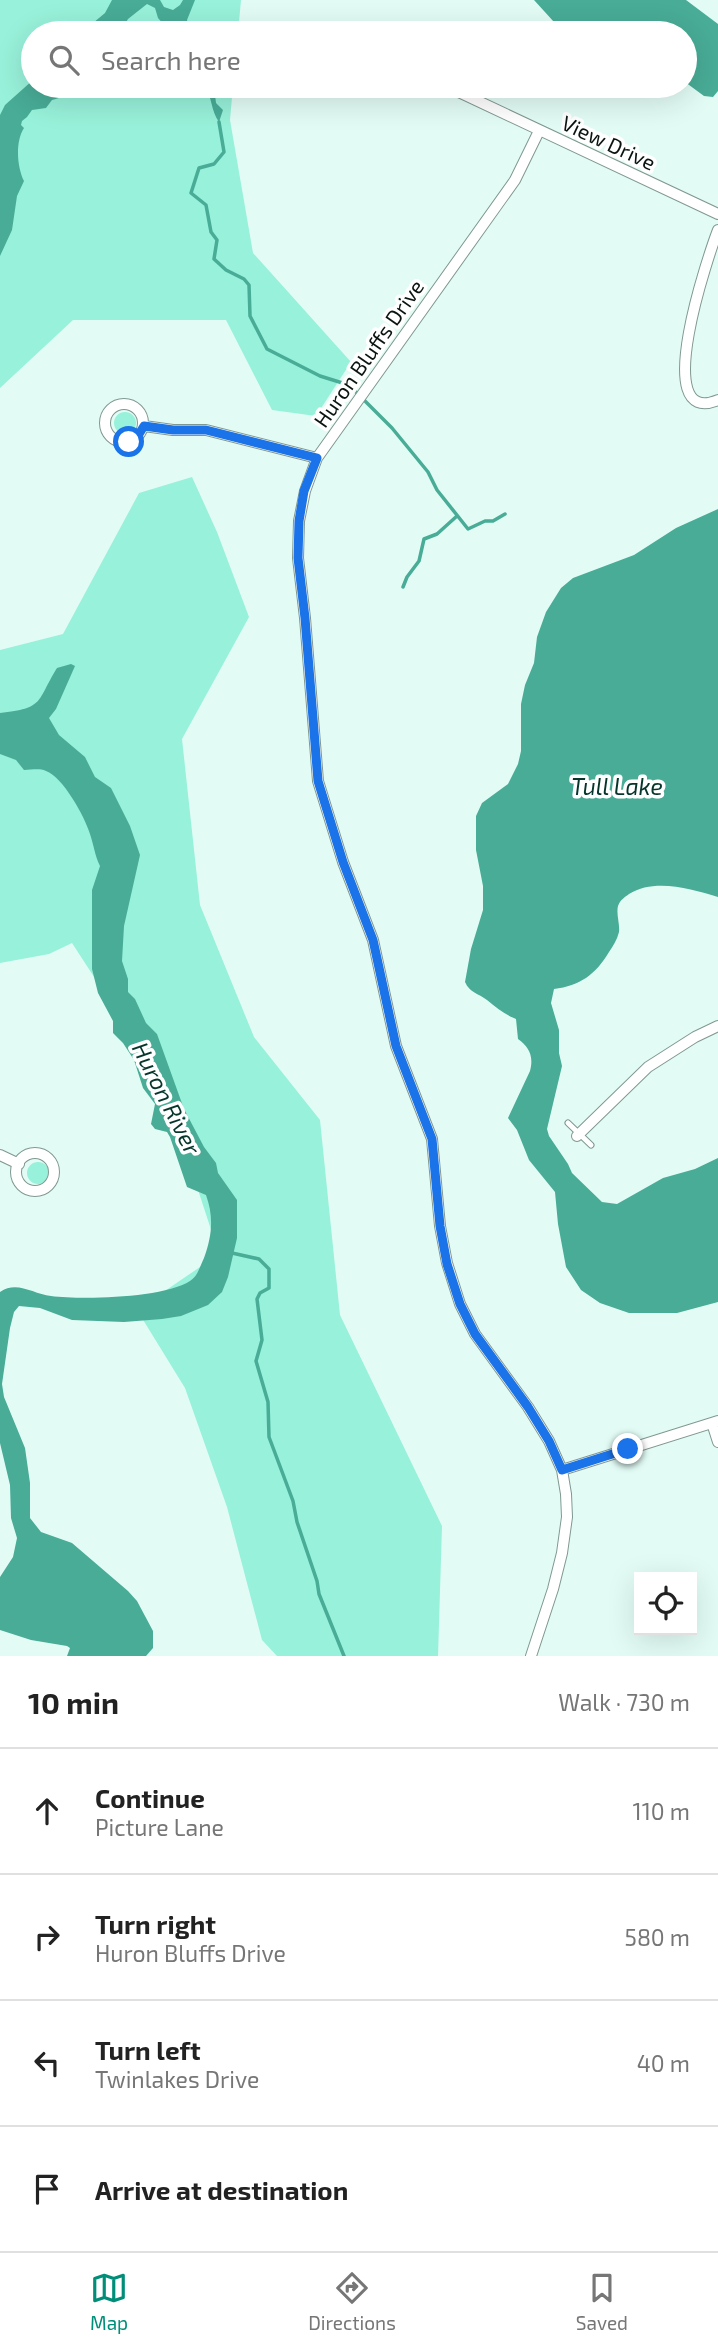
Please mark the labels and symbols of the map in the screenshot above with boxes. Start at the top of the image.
street label: View Drive [558,109,660,175]
street label: Huron Bluffs Drive [308,274,428,432]
route start [113,426,144,457]
water label: Tull Lake [571,772,663,800]
water label: Huron River [127,1037,208,1160]
route end [612,1433,643,1464]

